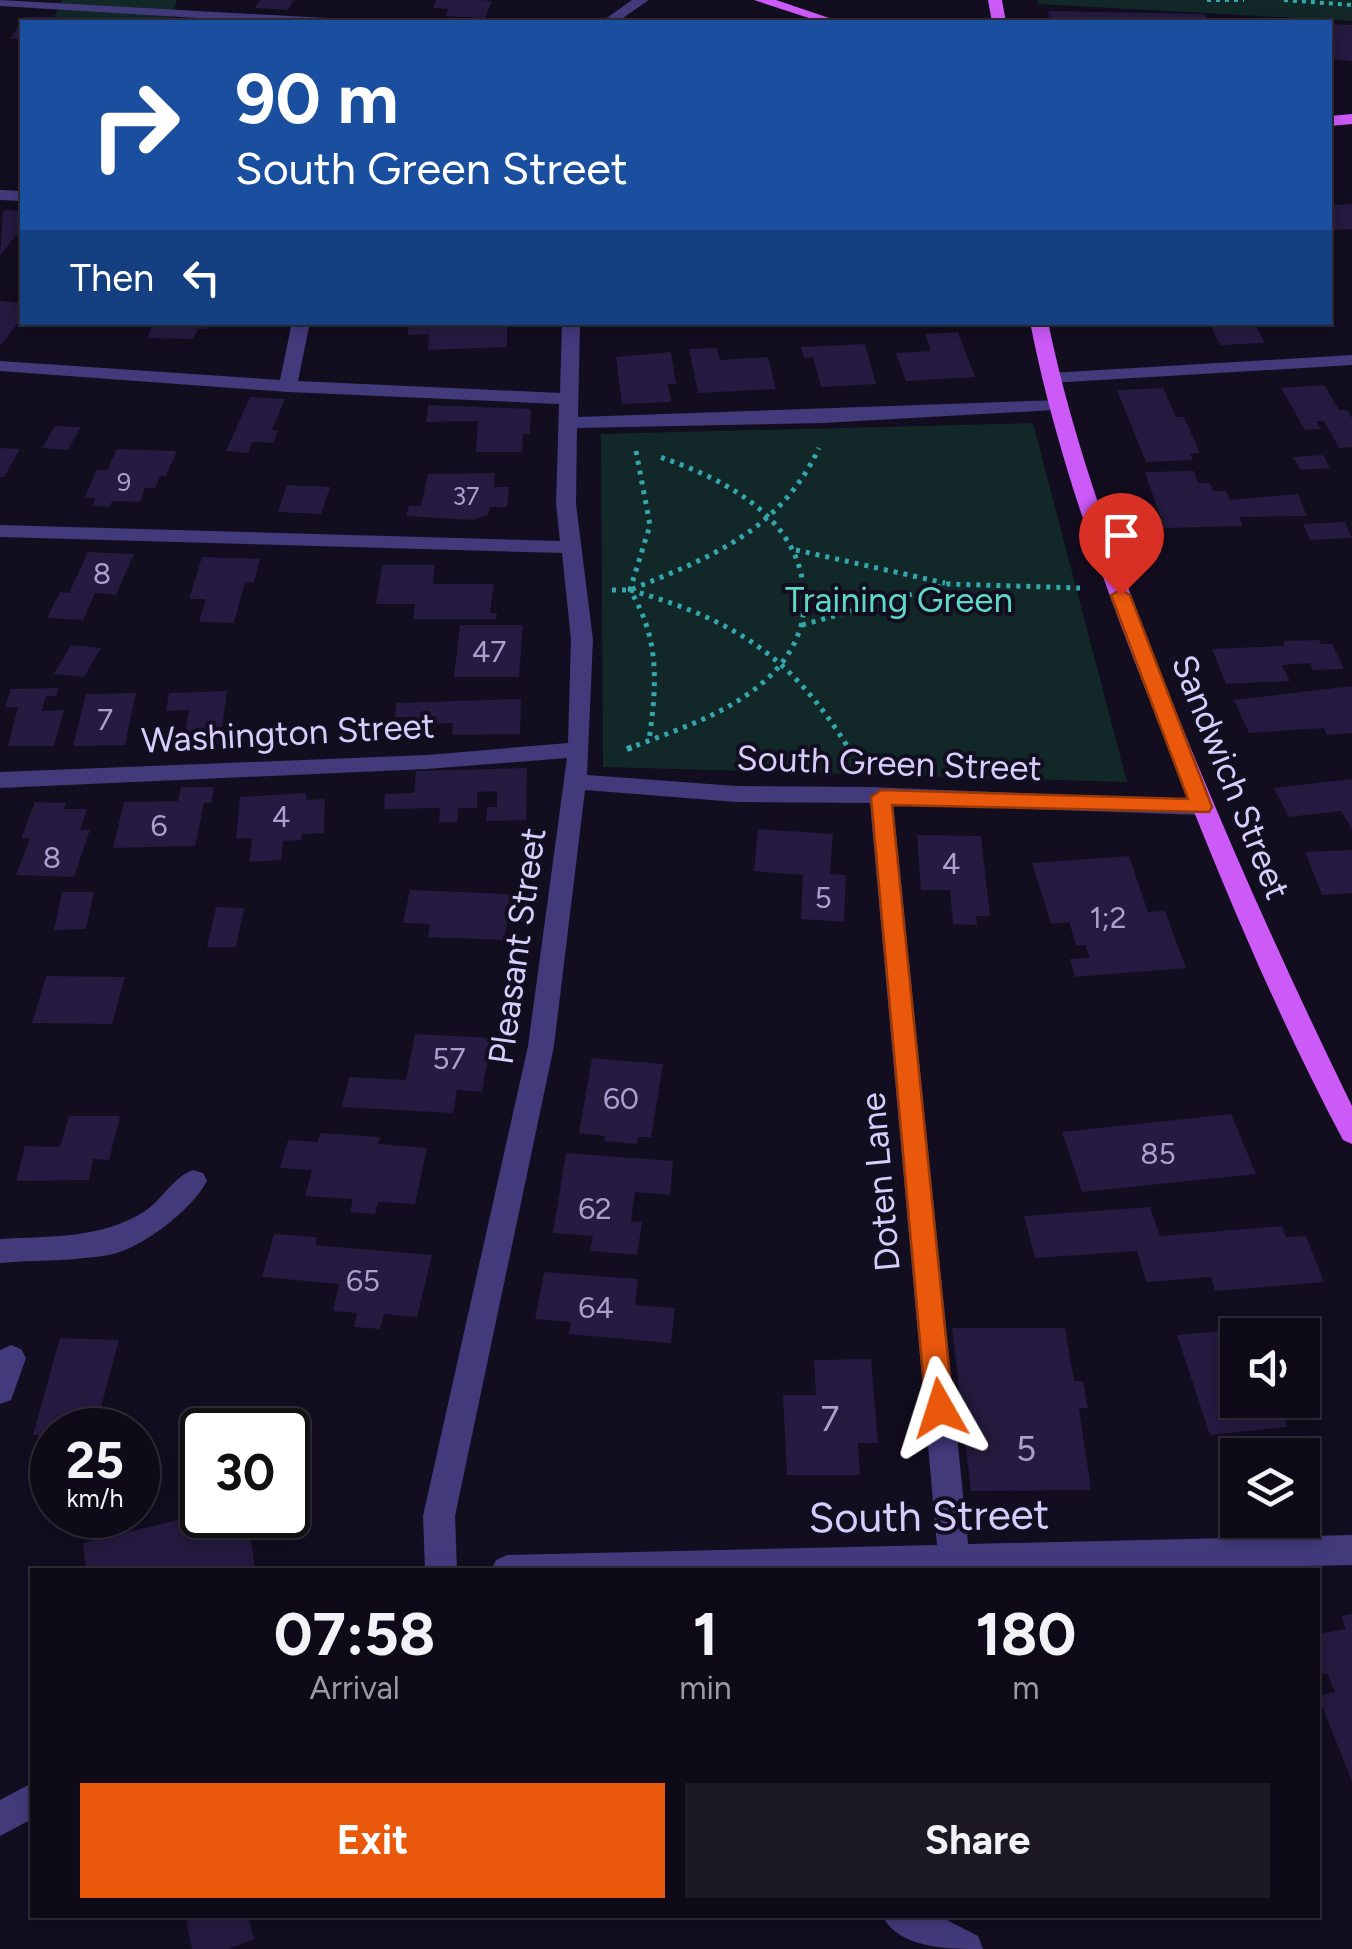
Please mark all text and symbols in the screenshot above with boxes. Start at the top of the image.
text: 90 m [235,56,399,141]
icon: right [70,60,200,190]
text: South Green Street [235,141,628,195]
icon: left [174,250,229,305]
text: Then [70,255,154,301]
house number: 9 [117,467,131,497]
house number: 37 [452,481,480,511]
pin [1079,493,1164,596]
icon: arrive [1094,508,1149,563]
house number: 8 [93,555,111,592]
park label: Training Green [785,579,1013,621]
house number: 47 [472,633,506,670]
street label: Sandwich Street [1163,649,1299,905]
house number: 7 [97,701,113,738]
street label: Washington Street [140,704,436,762]
street label: South Green Street [736,737,1042,789]
house number: 4 [272,798,290,835]
house number: 6 [151,807,168,844]
street label: Pleasant Street [480,825,554,1067]
house number: 8 [43,839,61,876]
house number: 4 [942,845,960,882]
house number: 5 [814,879,832,916]
house number: 1;2 [1090,899,1126,936]
house number: 57 [432,1040,466,1077]
house number: 60 [603,1080,639,1117]
street label: Doten Lane [851,1091,909,1273]
house number: 85 [1140,1135,1176,1172]
house number: 62 [578,1190,612,1227]
house number: 65 [346,1262,380,1299]
house number: 64 [578,1289,614,1326]
map controls [1220,1318,1320,1538]
button: sound [1220,1318,1320,1418]
position arrow [888,1356,992,1460]
house number: 7 [821,1398,839,1440]
speed limit sign: 30 [180,1408,310,1538]
house number: 5 [1016,1428,1036,1470]
text: 25 [66,1430,124,1491]
button: layers [1220,1438,1320,1538]
text: km/h [66,1483,124,1513]
street label: South Street [808,1488,1050,1544]
text: 07:58 [274,1598,436,1670]
text: 1 [693,1598,718,1670]
text: 180 [975,1598,1076,1670]
text: Arrival [309,1669,400,1707]
text: min [679,1669,732,1707]
text: m [1012,1669,1039,1707]
button: Exit [80,1783,665,1898]
button: Share [685,1783,1270,1898]

